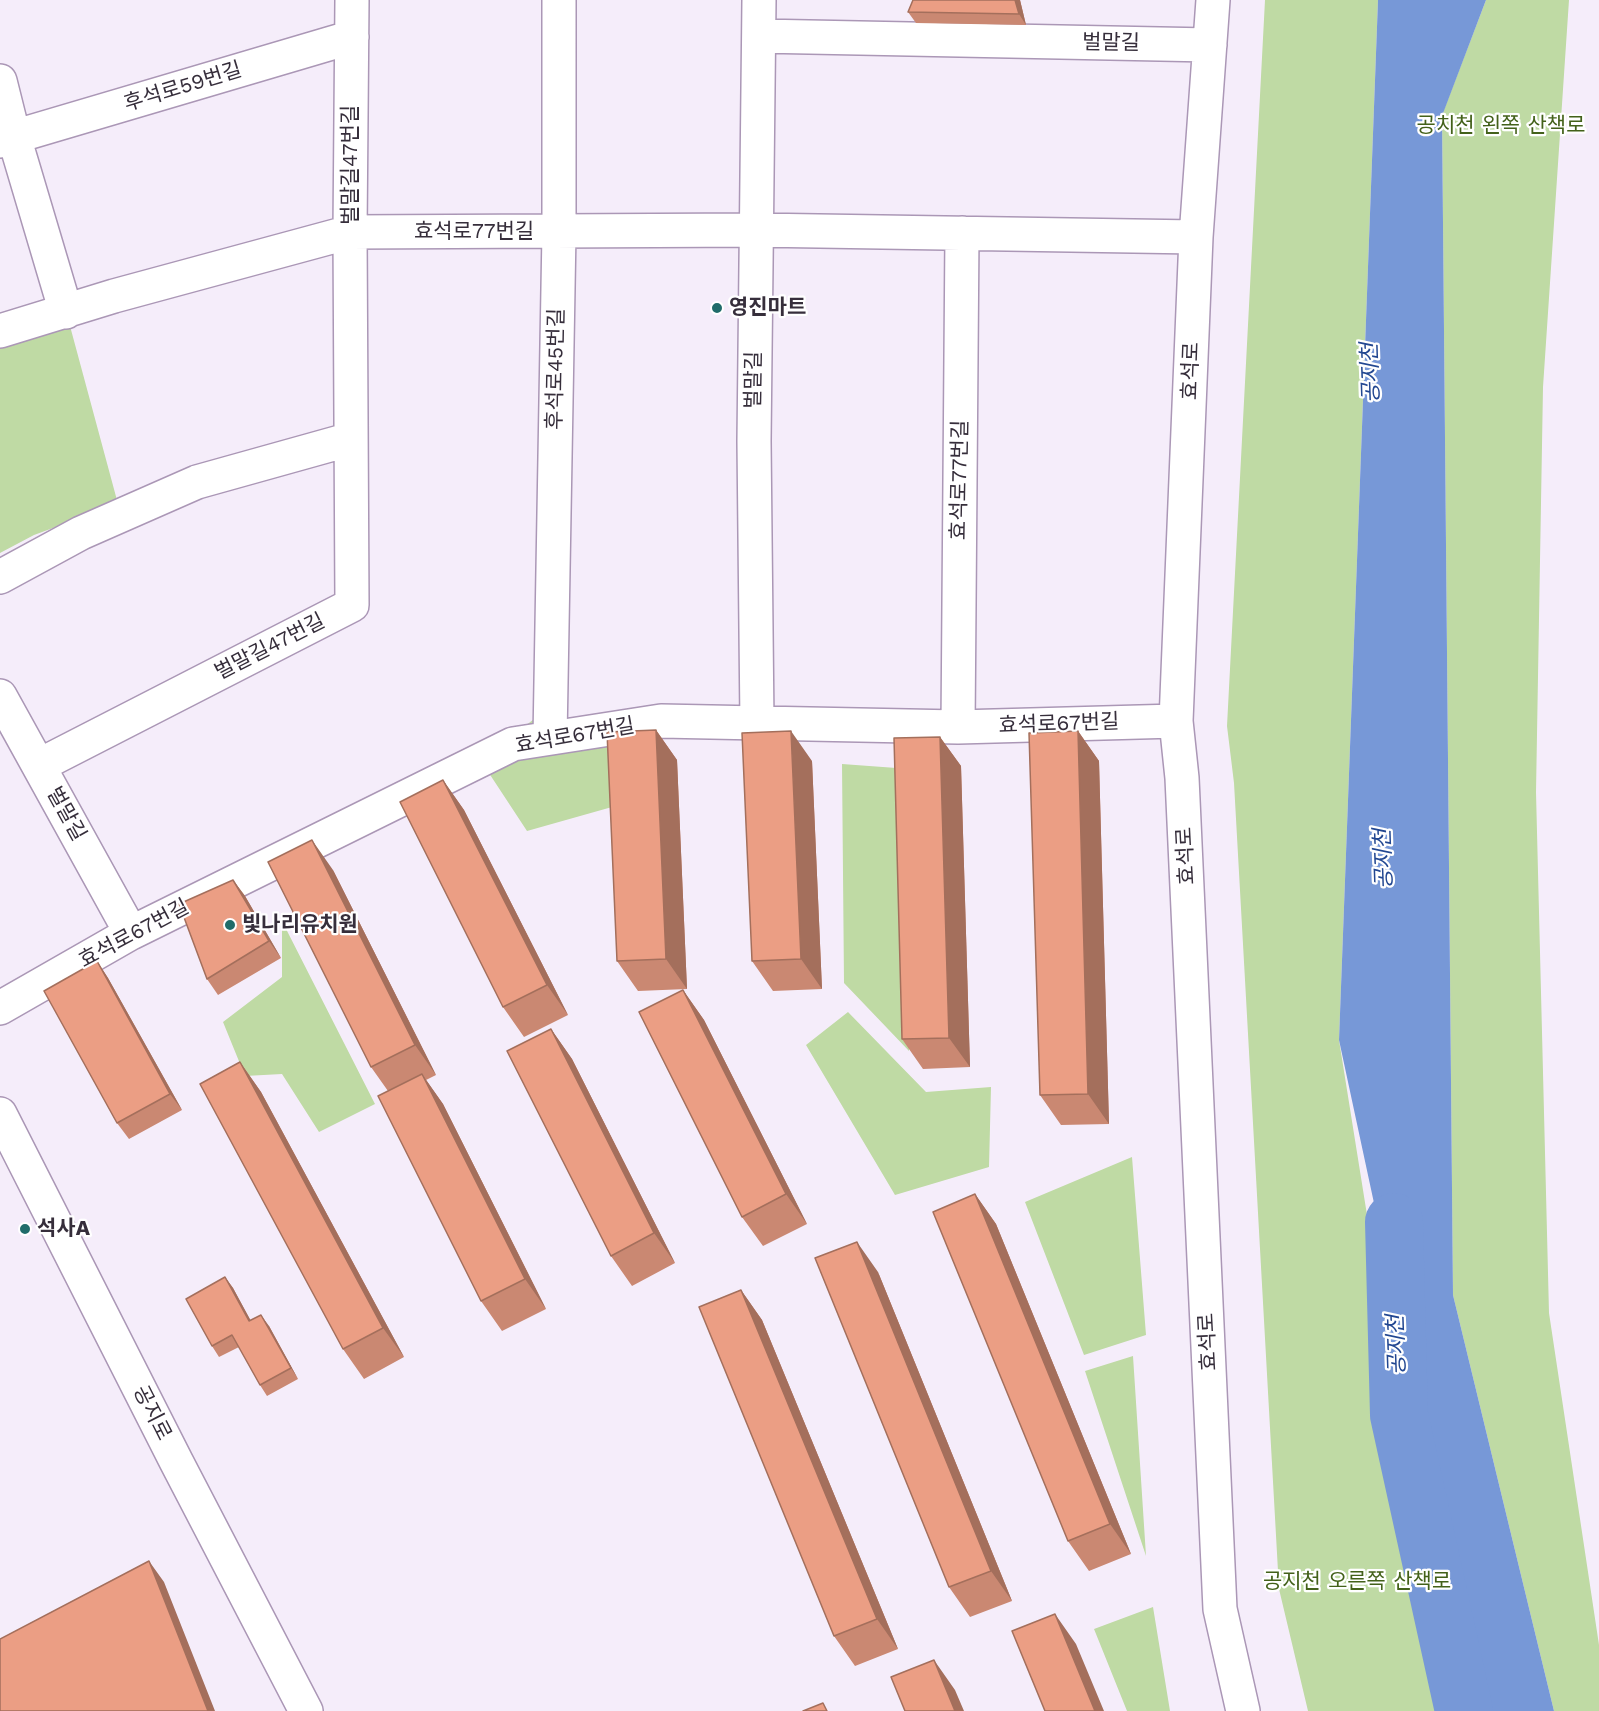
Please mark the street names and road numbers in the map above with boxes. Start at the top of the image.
street label: 벌말길 [1082,30,1140,56]
street label: 후석로59번길 [121,57,245,117]
street label: 벌말길47번길 [338,105,364,225]
street label: 효석로77번길 [414,219,534,245]
street label: 후석로45번길 [542,308,570,430]
street label: 효석로 [1177,342,1205,400]
street label: 벌말길 [741,351,767,409]
street label: 효석로77번길 [946,420,974,540]
street label: 벌말길47번길 [211,608,329,686]
street label: 효석로67번길 [998,709,1120,739]
street label: 효석로67번길 [513,713,637,759]
street label: 벌말길 [41,783,91,845]
street label: 효석로 [1172,826,1200,886]
street label: 효석로67번길 [75,894,193,974]
street label: 효석로 [1194,1312,1222,1372]
street label: 공지로 [128,1381,176,1445]

